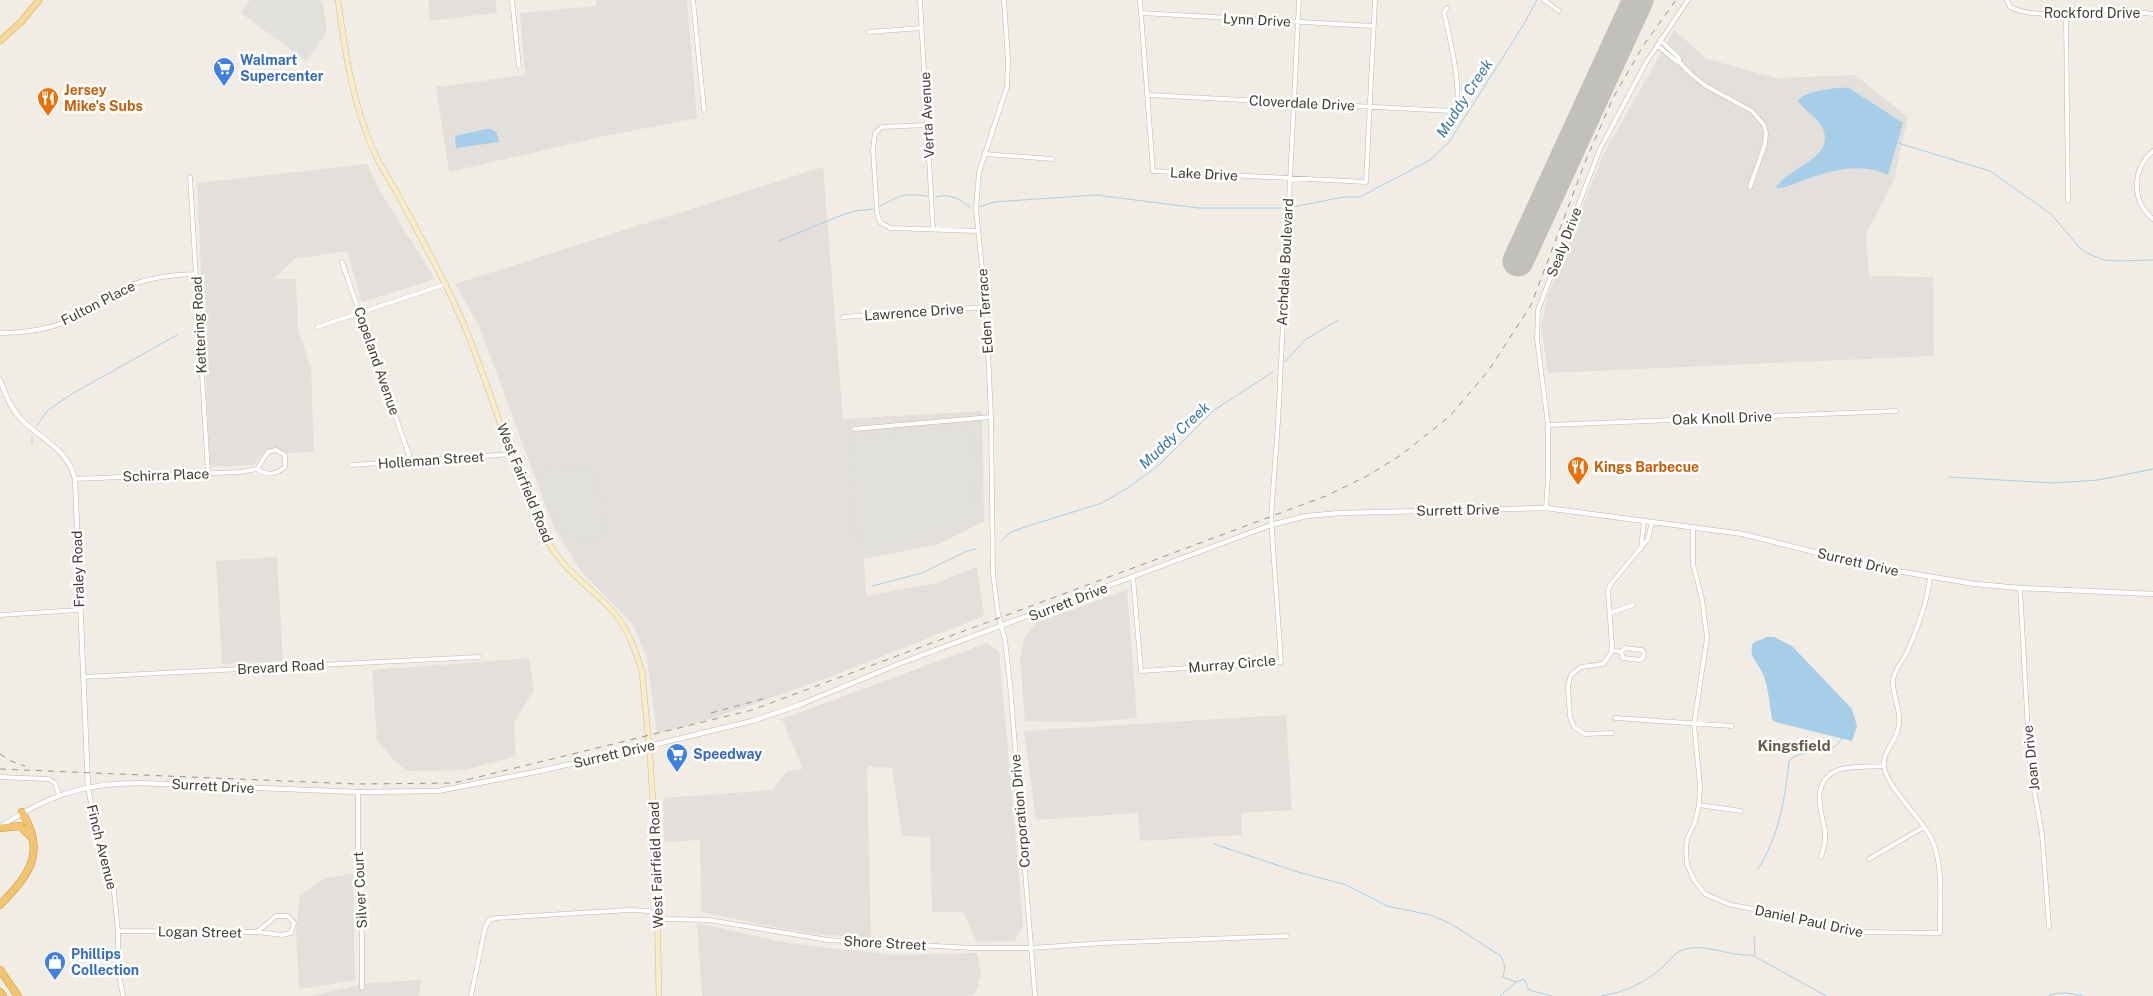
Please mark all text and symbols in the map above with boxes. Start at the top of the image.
street label: Rockford Drive [2044,5,2140,21]
street label: Lynn Drive [1223,10,1291,30]
place label: Walmart Supercenter [240,52,324,84]
water label: Muddy Creek [1432,55,1496,140]
supermarket icon: Walmart Supercenter [212,56,236,87]
street label: Verta Avenue [917,71,937,159]
place label: Jersey Mike's Subs [64,82,143,114]
restaurant icon: Jersey Mike's Subs [36,86,60,117]
street label: Cloverdale Drive [1249,92,1356,114]
street label: Lake Drive [1170,164,1238,184]
street label: Archdale Boulevard [1274,198,1296,326]
street label: Sealy Drive [1543,205,1585,279]
street label: Eden Terrace [974,268,996,354]
street label: Kettering Road [188,276,210,374]
street label: Fulton Place [58,277,138,329]
street label: Lawrence Drive [864,301,964,323]
street label: Copeland Avenue [351,305,403,417]
water label: Muddy Creek [1135,398,1213,472]
street label: Oak Knoll Drive [1672,408,1772,428]
street label: West Fairfield Road [494,421,556,545]
street label: Holleman Street [377,448,485,472]
restaurant icon: Kings Barbecue [1566,455,1590,486]
place label: Kings Barbecue [1594,459,1699,475]
street label: Schirra Place [122,465,210,485]
street label: Surrett Drive [1416,501,1500,519]
street label: Fraley Road [69,530,87,608]
street label: Surrett Drive [1816,545,1900,579]
street label: Surrett Drive [1026,580,1110,624]
street label: Murray Circle [1188,652,1276,676]
street label: Brevard Road [237,657,325,677]
street label: Joan Drive [2020,724,2042,792]
street label: Surrett Drive [572,737,656,771]
district label: Kingsfield [1757,737,1831,754]
supermarket icon: Speedway [665,742,689,773]
place label: Speedway [693,746,762,762]
street label: Corporation Drive [1007,754,1033,868]
street label: Surrett Drive [171,776,255,796]
street label: West Fairfield Road [646,801,666,929]
street label: Finch Avenue [84,803,120,891]
street label: Silver Court [350,851,370,929]
street label: Daniel Paul Drive [1753,902,1865,940]
street label: Logan Street [158,923,242,941]
street label: Shore Street [843,933,927,953]
place label: Phillips Collection [71,946,139,978]
shop icon: Phillips Collection [43,950,67,981]

